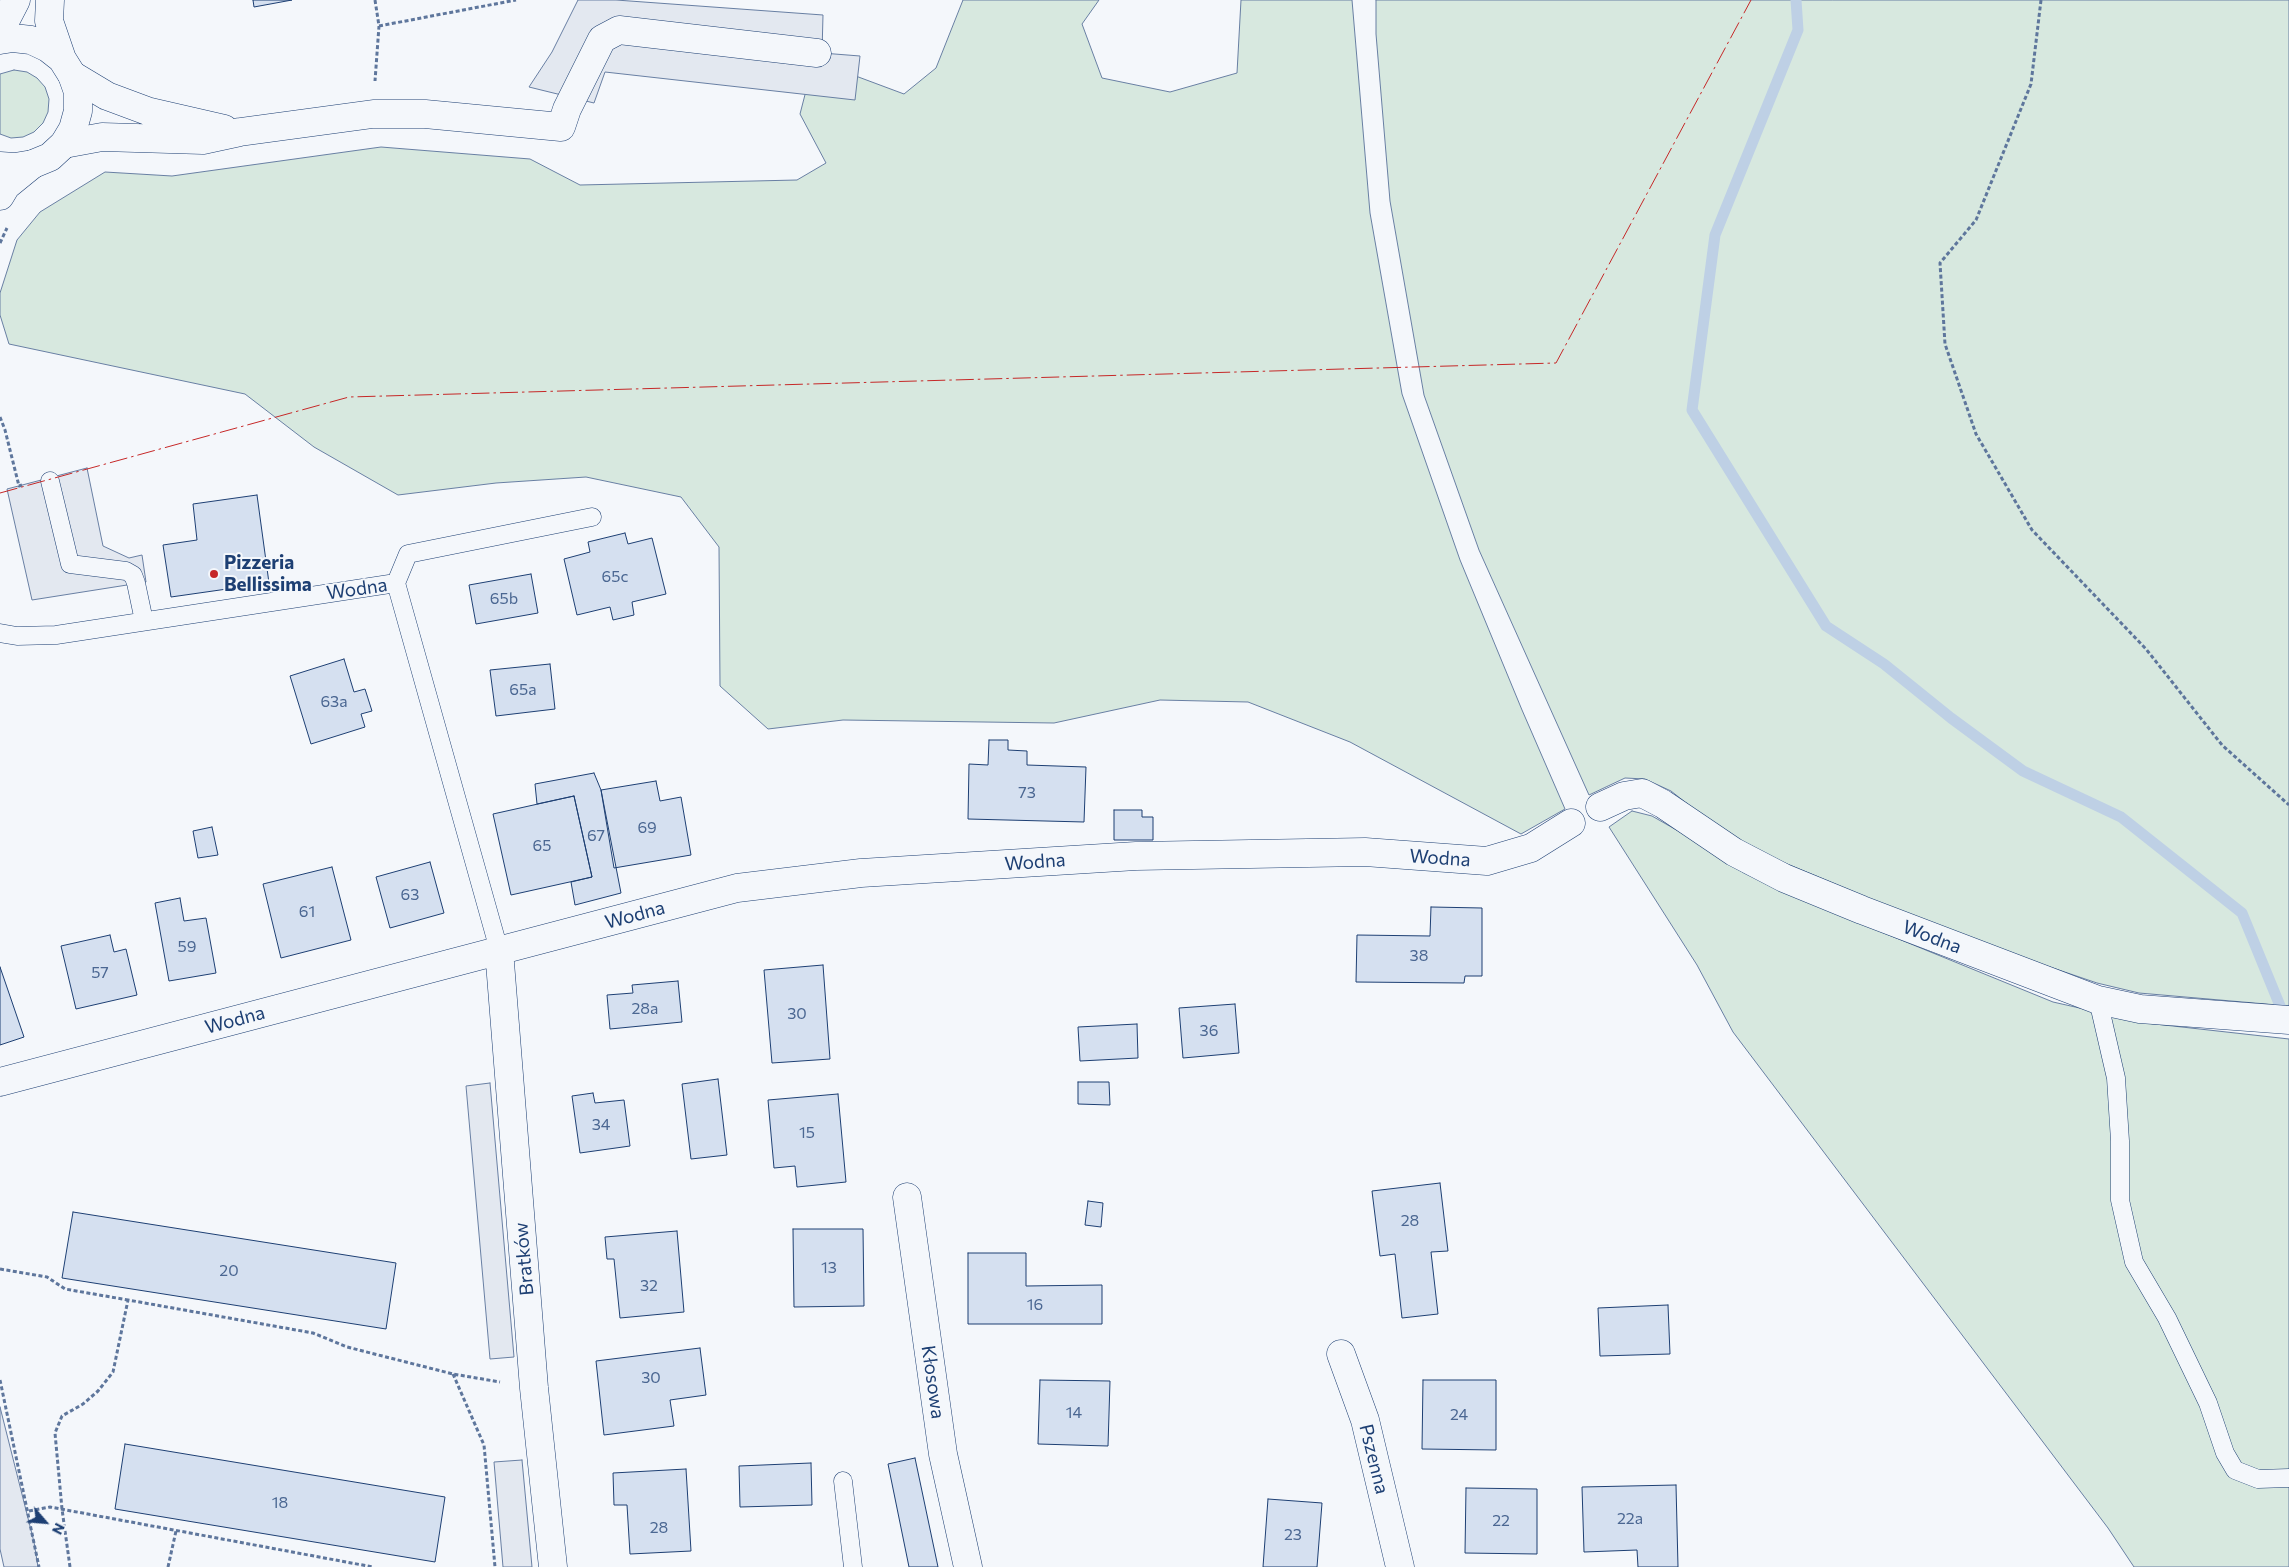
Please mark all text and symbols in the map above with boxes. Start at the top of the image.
place label: Pizzeria Bellissima [224,552,312,596]
house number: 65c [602,567,628,587]
marker: Pizzeria Bellissima [208,568,220,580]
street label: Wodna [325,573,389,605]
house number: 65b [490,589,518,609]
house number: 65a [509,680,537,700]
house number: 63a [320,692,348,712]
house number: 73 [1018,783,1036,803]
house number: 69 [637,818,657,838]
house number: 67 [587,826,605,846]
house number: 65 [533,836,551,856]
street label: Wodna [1409,844,1471,872]
street label: Wodna [1004,848,1066,876]
house number: 63 [401,885,419,905]
street label: Wodna [602,896,668,934]
house number: 61 [299,902,315,922]
street label: Wodna [1899,915,1965,959]
house number: 59 [178,937,196,957]
house number: 38 [1410,946,1428,966]
house number: 57 [91,963,109,983]
house number: 28a [632,999,658,1019]
street label: Wodna [202,1001,268,1039]
house number: 30 [787,1004,807,1024]
house number: 36 [1200,1021,1218,1041]
house number: 34 [592,1115,610,1135]
house number: 15 [799,1123,815,1143]
house number: 28 [1401,1211,1419,1231]
street label: Bratków [509,1221,539,1297]
house number: 13 [821,1258,837,1278]
house number: 20 [219,1261,239,1281]
house number: 32 [640,1276,658,1296]
house number: 16 [1027,1295,1043,1315]
street label: Kłosowa [917,1344,949,1420]
house number: 30 [641,1368,661,1388]
house number: 14 [1066,1403,1082,1423]
house number: 24 [1450,1405,1468,1425]
street label: Pszenna [1354,1422,1394,1496]
house number: 18 [272,1493,288,1513]
north arrow [20,1497,70,1547]
house number: 22a [1617,1509,1643,1529]
house number: 22 [1492,1511,1510,1531]
house number: 28 [650,1518,668,1538]
text: N [49,1521,69,1538]
house number: 23 [1284,1525,1302,1545]

